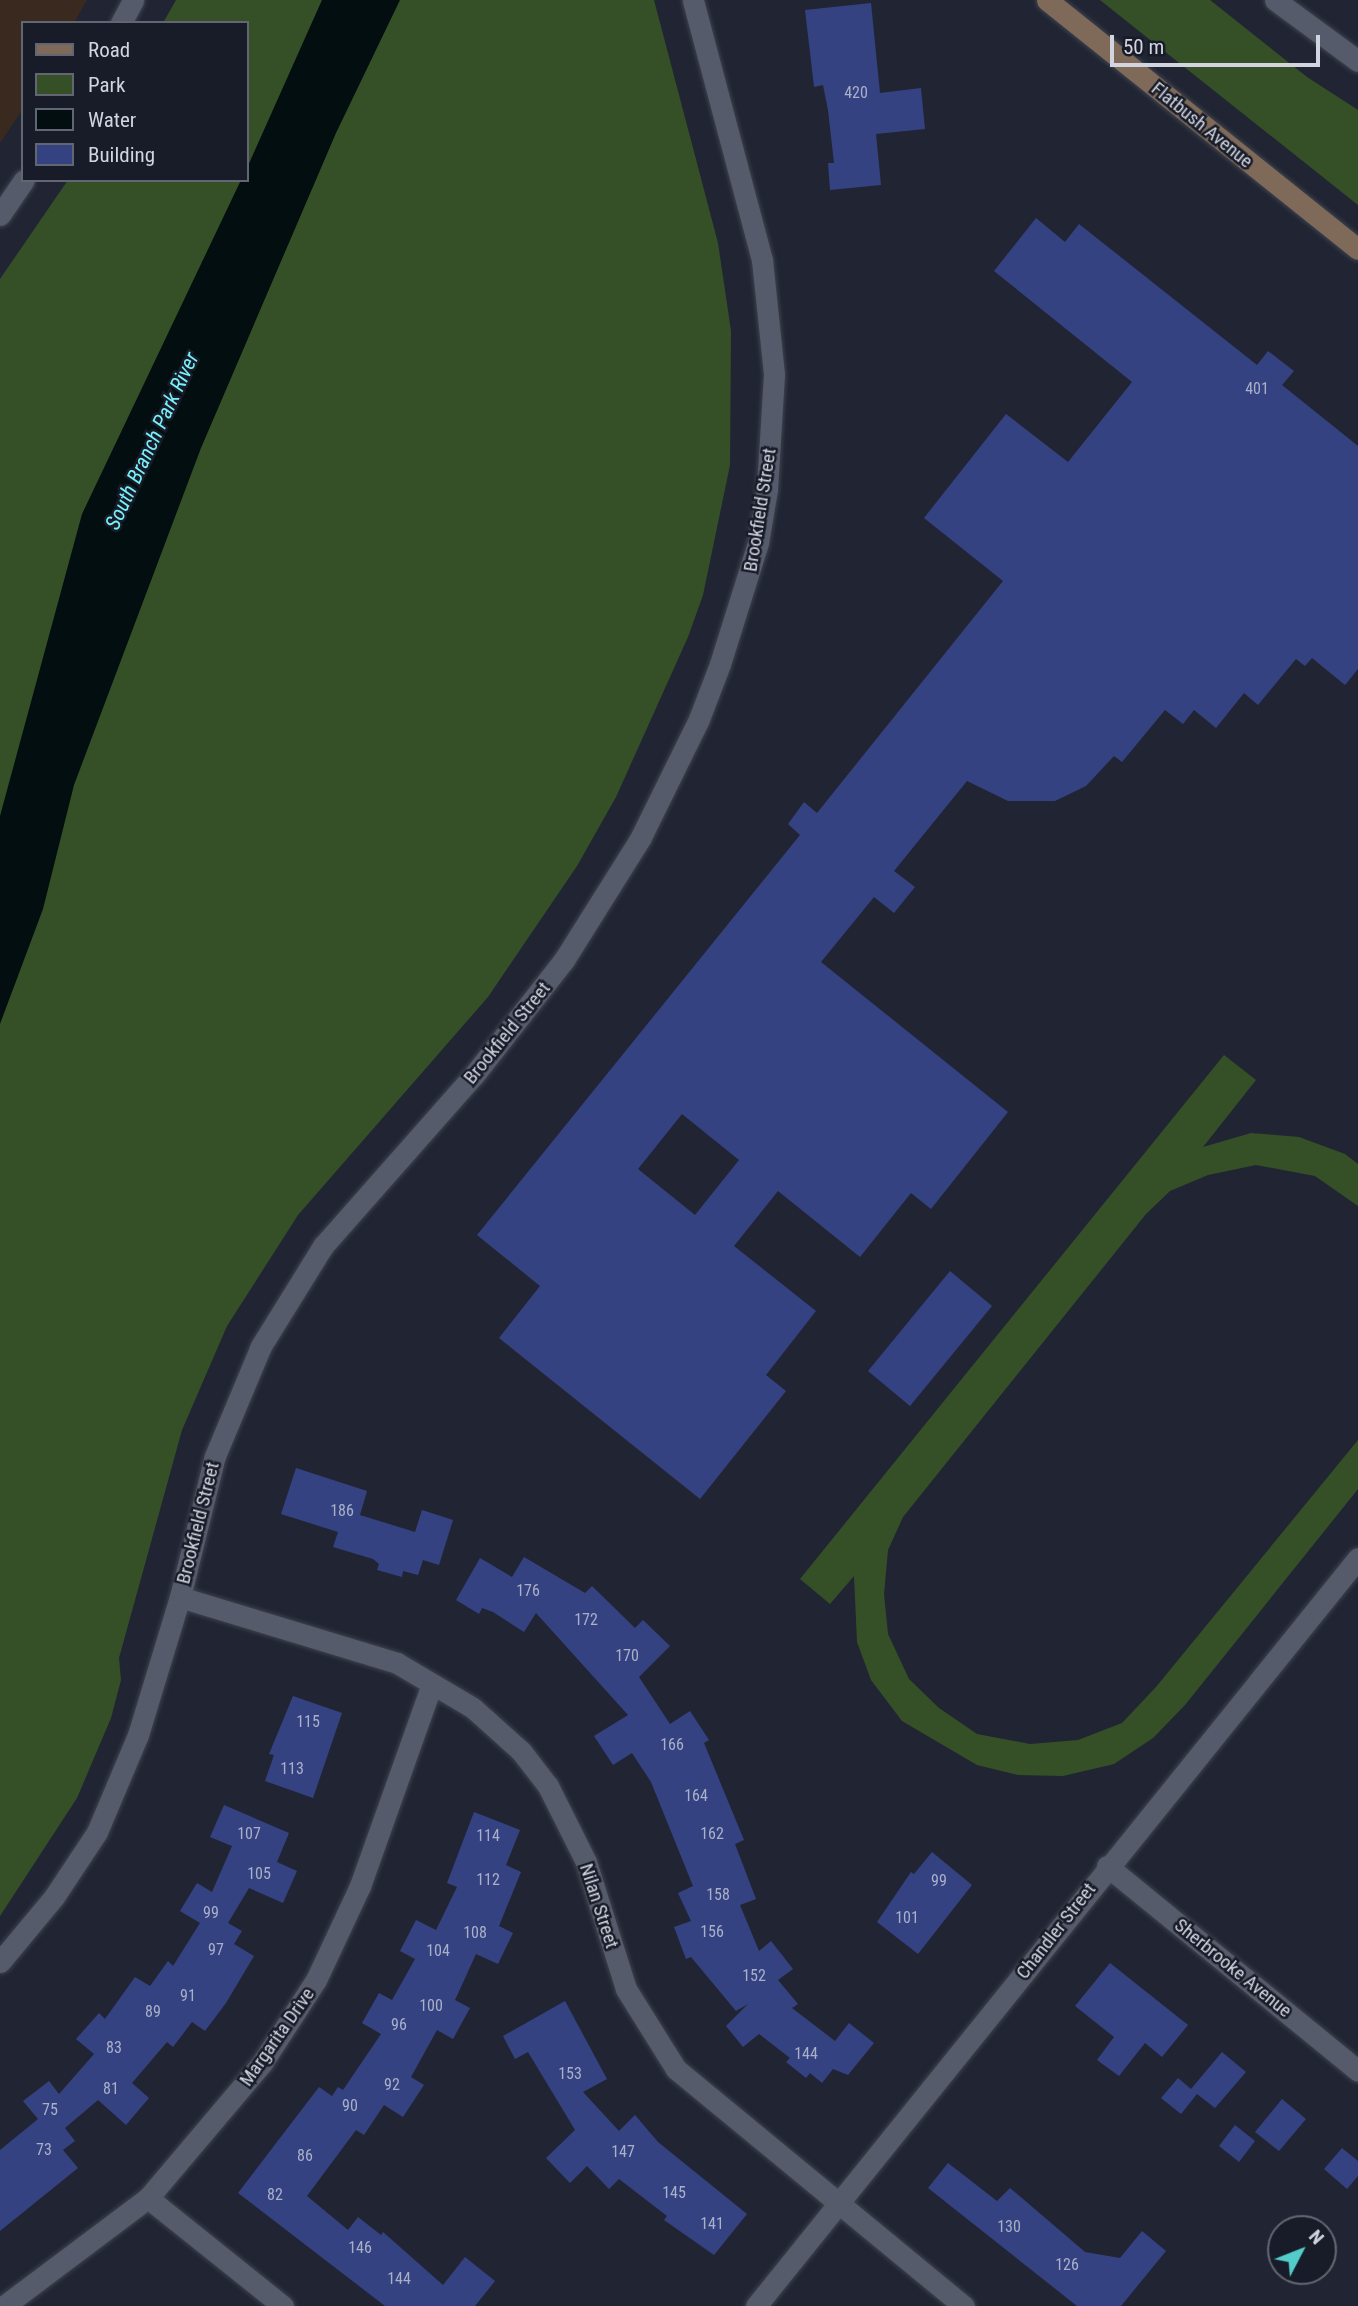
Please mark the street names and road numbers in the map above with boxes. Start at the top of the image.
street label: Flatbush Avenue [1147,77,1257,173]
street label: Brookfield Street [739,447,781,573]
street label: Brookfield Street [459,977,555,1089]
street label: Brookfield Street [172,1460,224,1586]
street label: Nilan Street [575,1861,623,1951]
street label: Chandler Street [1011,1878,1101,1984]
street label: Sherbrooke Avenue [1170,1914,1296,2022]
street label: Margarita Drive [235,1983,319,2091]

